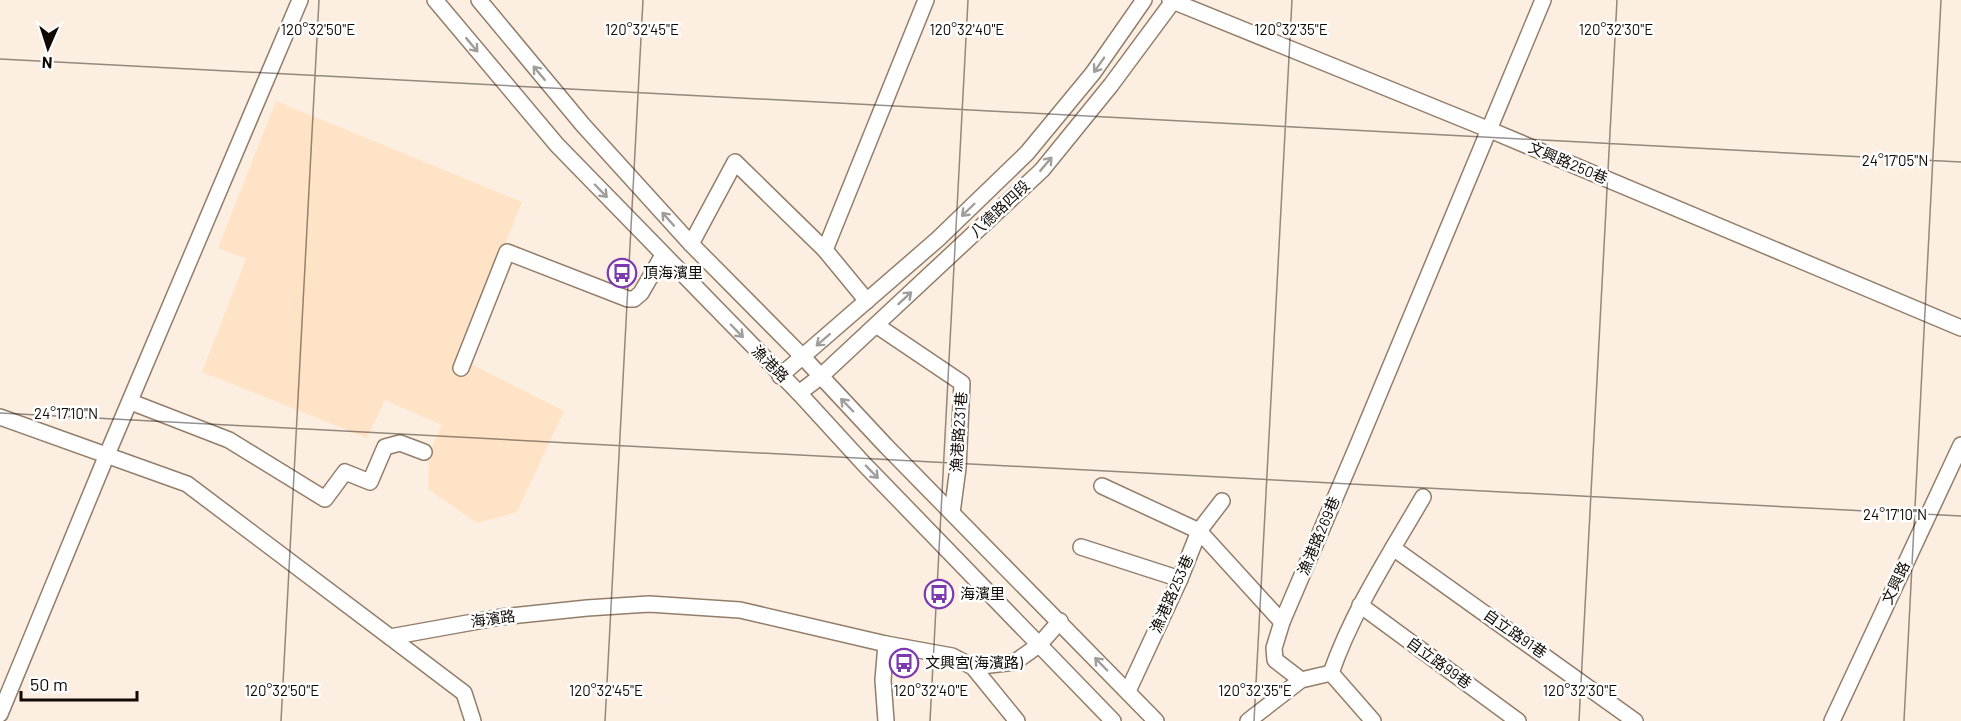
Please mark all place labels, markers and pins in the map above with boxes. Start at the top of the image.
bus stop icon: 頂海濱里 [606,257,638,289]
place label: 頂海濱里 [643,263,703,281]
bus stop icon: 海濱里 [923,578,955,610]
place label: 海濱里 [960,584,1005,602]
bus stop icon: 文興宮(海濱路) [888,647,920,679]
place label: 文興宮(海濱路) [925,653,1023,671]

